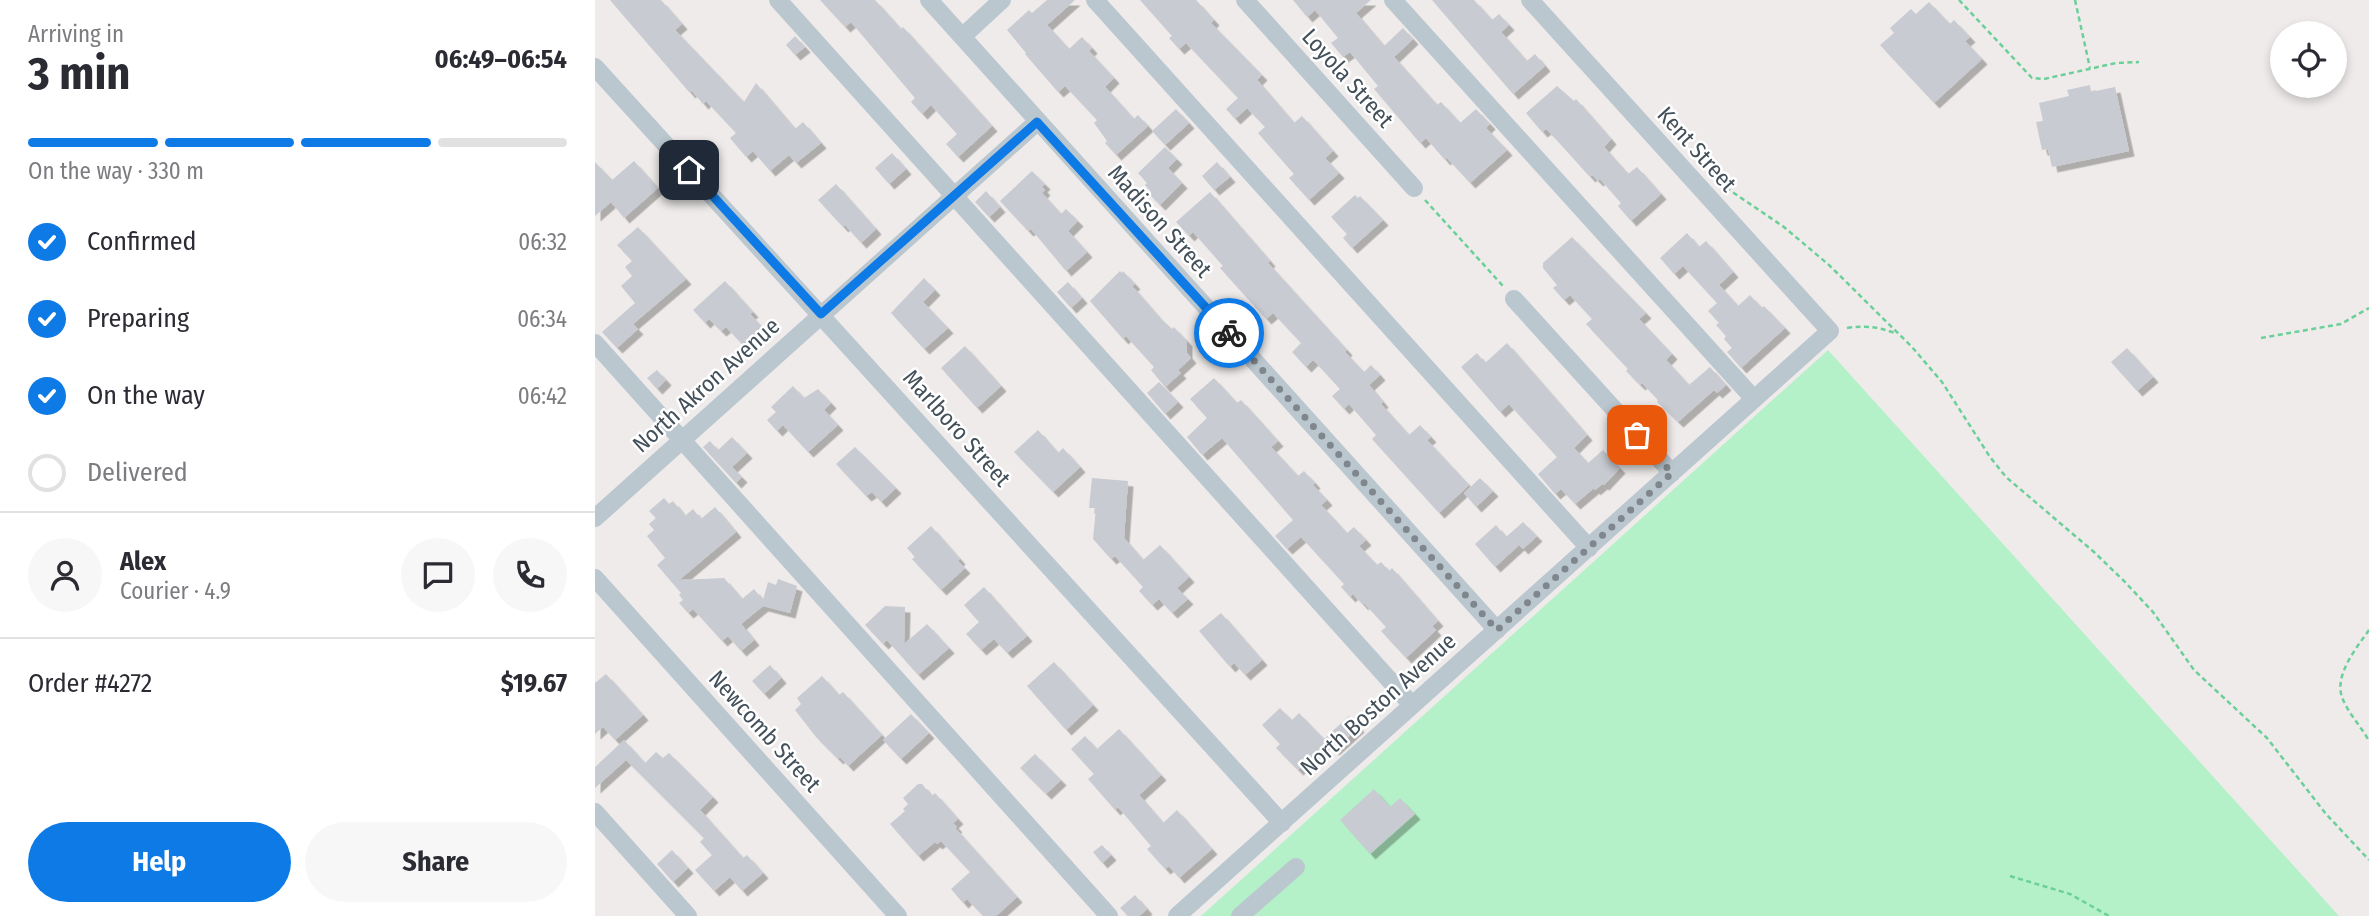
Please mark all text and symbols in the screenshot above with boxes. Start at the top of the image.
text: Arriving in [28,20,124,48]
map controls [2270,21,2347,98]
button: locate [2270,21,2347,98]
street label: Loyola Street [1296,23,1400,133]
text: 06:49–06:54 [435,44,567,75]
text: 3 min [28,46,130,101]
street label: Kent Street [1652,101,1743,198]
pin [659,140,719,200]
icon: home [670,151,708,189]
text: On the way · 330 m [28,157,204,185]
street label: Madison Street [1102,159,1218,283]
icon: check [28,223,66,261]
text: Confirmed [87,226,197,257]
text: 06:32 [518,228,567,256]
courier [1194,298,1264,368]
icon: check [28,300,66,338]
text: Preparing [87,303,189,334]
text: 06:34 [517,305,567,333]
street label: North Akron Avenue [627,312,785,458]
icon: bike [1210,314,1248,352]
street label: Marlboro Street [897,364,1017,493]
icon: check [28,377,66,415]
text: On the way [87,380,205,411]
text: 06:42 [518,382,567,410]
pin [1607,405,1667,465]
icon: bag [1618,416,1656,454]
text: Delivered [87,457,188,488]
button: person [28,538,102,612]
button: chat [401,538,475,612]
button: phone [493,538,567,612]
text: Alex [120,546,166,577]
text: Courier · 4.9 [120,577,231,605]
street label: North Boston Avenue [1294,627,1462,781]
street label: Newcomb Street [703,664,827,798]
text: Order #4272 [28,668,152,699]
text: $19.67 [501,668,567,699]
button: Help [28,822,291,902]
button: Share [305,822,567,902]

